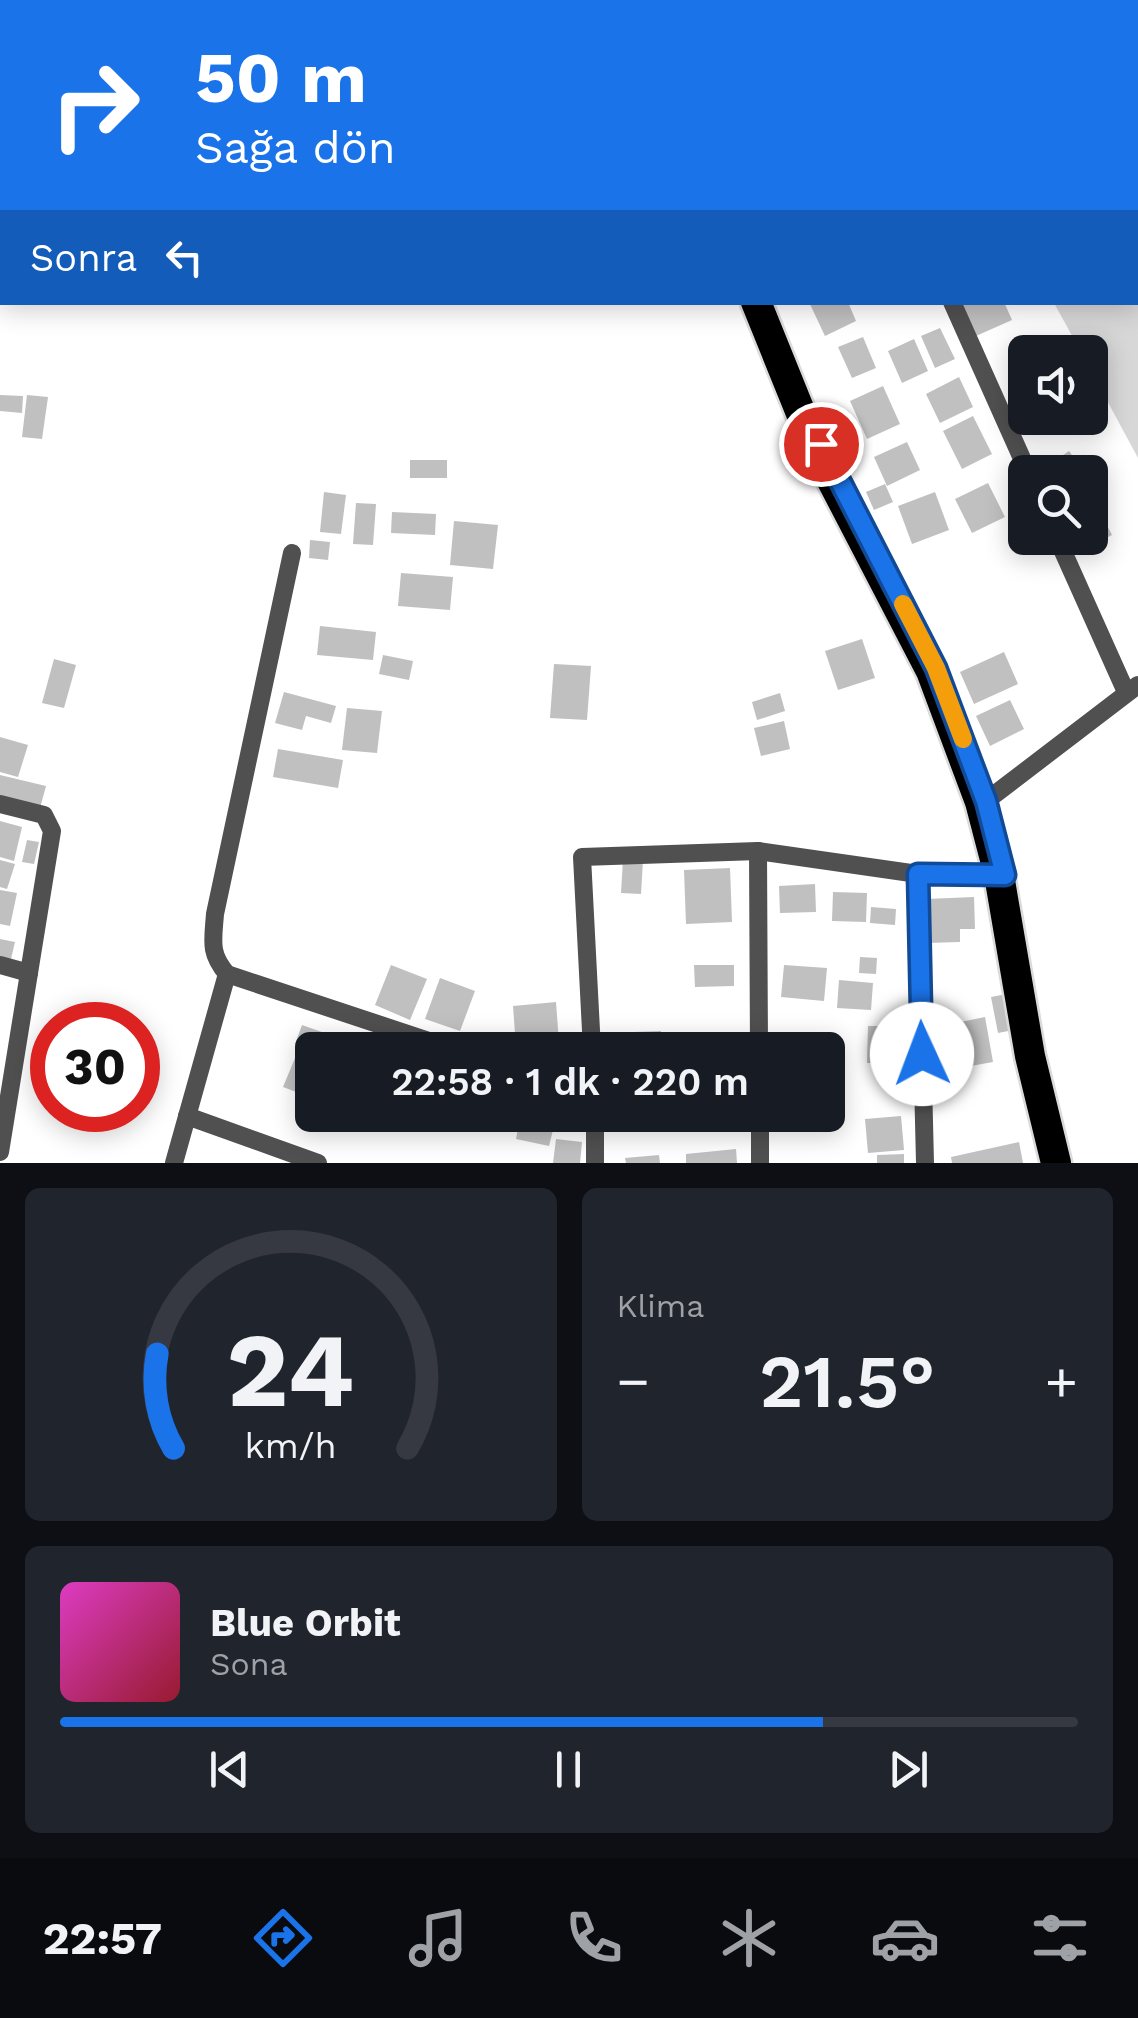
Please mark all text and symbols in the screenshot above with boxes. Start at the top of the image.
text: 50 m [195,37,367,119]
icon: right [30,40,160,170]
text: Sağa dön [195,121,396,174]
icon: left [157,230,212,285]
text: Sonra [30,236,137,280]
map controls [1008,335,1108,555]
button: sound [1008,335,1108,435]
pin [779,402,864,487]
icon: arrive [794,417,849,472]
button: search [1008,455,1108,555]
speed limit sign: 30 [30,1002,160,1132]
position arrow [870,1002,974,1106]
text: 22:58 · 1 dk · 220 m [391,1060,749,1104]
text: Klima [617,1287,704,1325]
text: 24 [227,1309,355,1431]
text: 21.5° [759,1337,935,1425]
text: − [617,1349,650,1413]
text: + [1045,1349,1078,1413]
text: km/h [245,1425,337,1467]
text: Blue Orbit [210,1601,401,1645]
text: Sona [210,1645,288,1683]
icon: previous [202,1742,257,1797]
icon: pause [541,1742,596,1797]
icon: next [881,1742,936,1797]
icon: directions [248,1903,318,1973]
icon: music [403,1903,473,1973]
icon: phone [559,1903,629,1973]
icon: climate [714,1903,784,1973]
icon: car [870,1903,940,1973]
icon: filters [1025,1903,1095,1973]
text: 22:57 [43,1912,162,1965]

